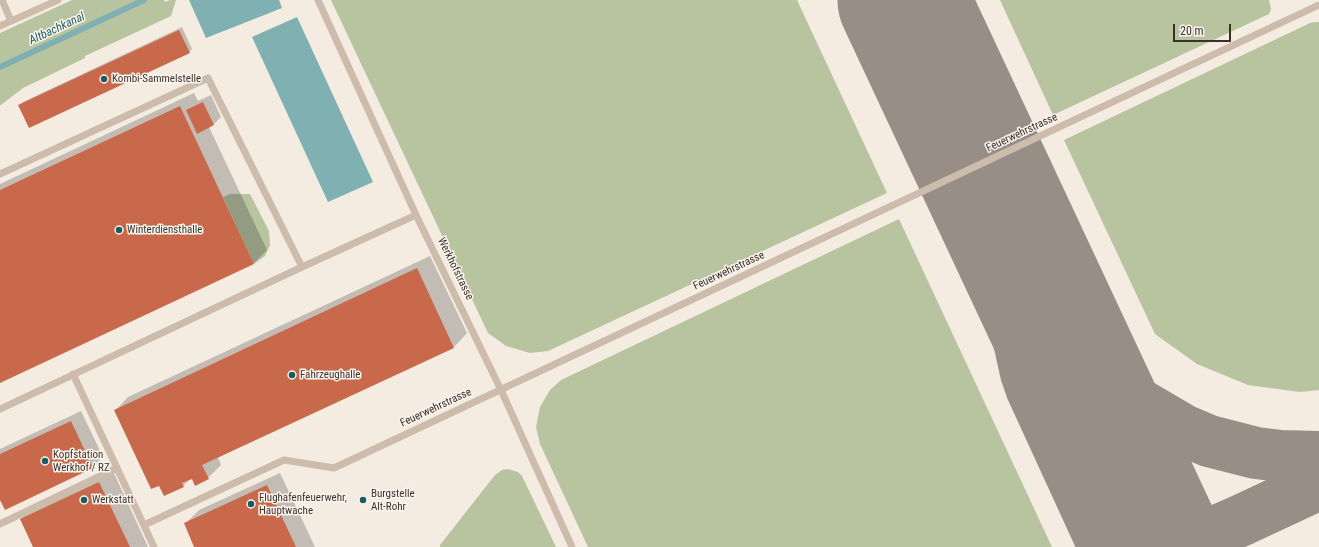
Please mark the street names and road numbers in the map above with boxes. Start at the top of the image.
street label: Feuerwehrstrasse [984,111,1060,155]
street label: Werkhofstrasse [434,236,476,302]
street label: Feuerwehrstrasse [691,249,767,293]
street label: Feuerwehrstrasse [398,386,474,430]

